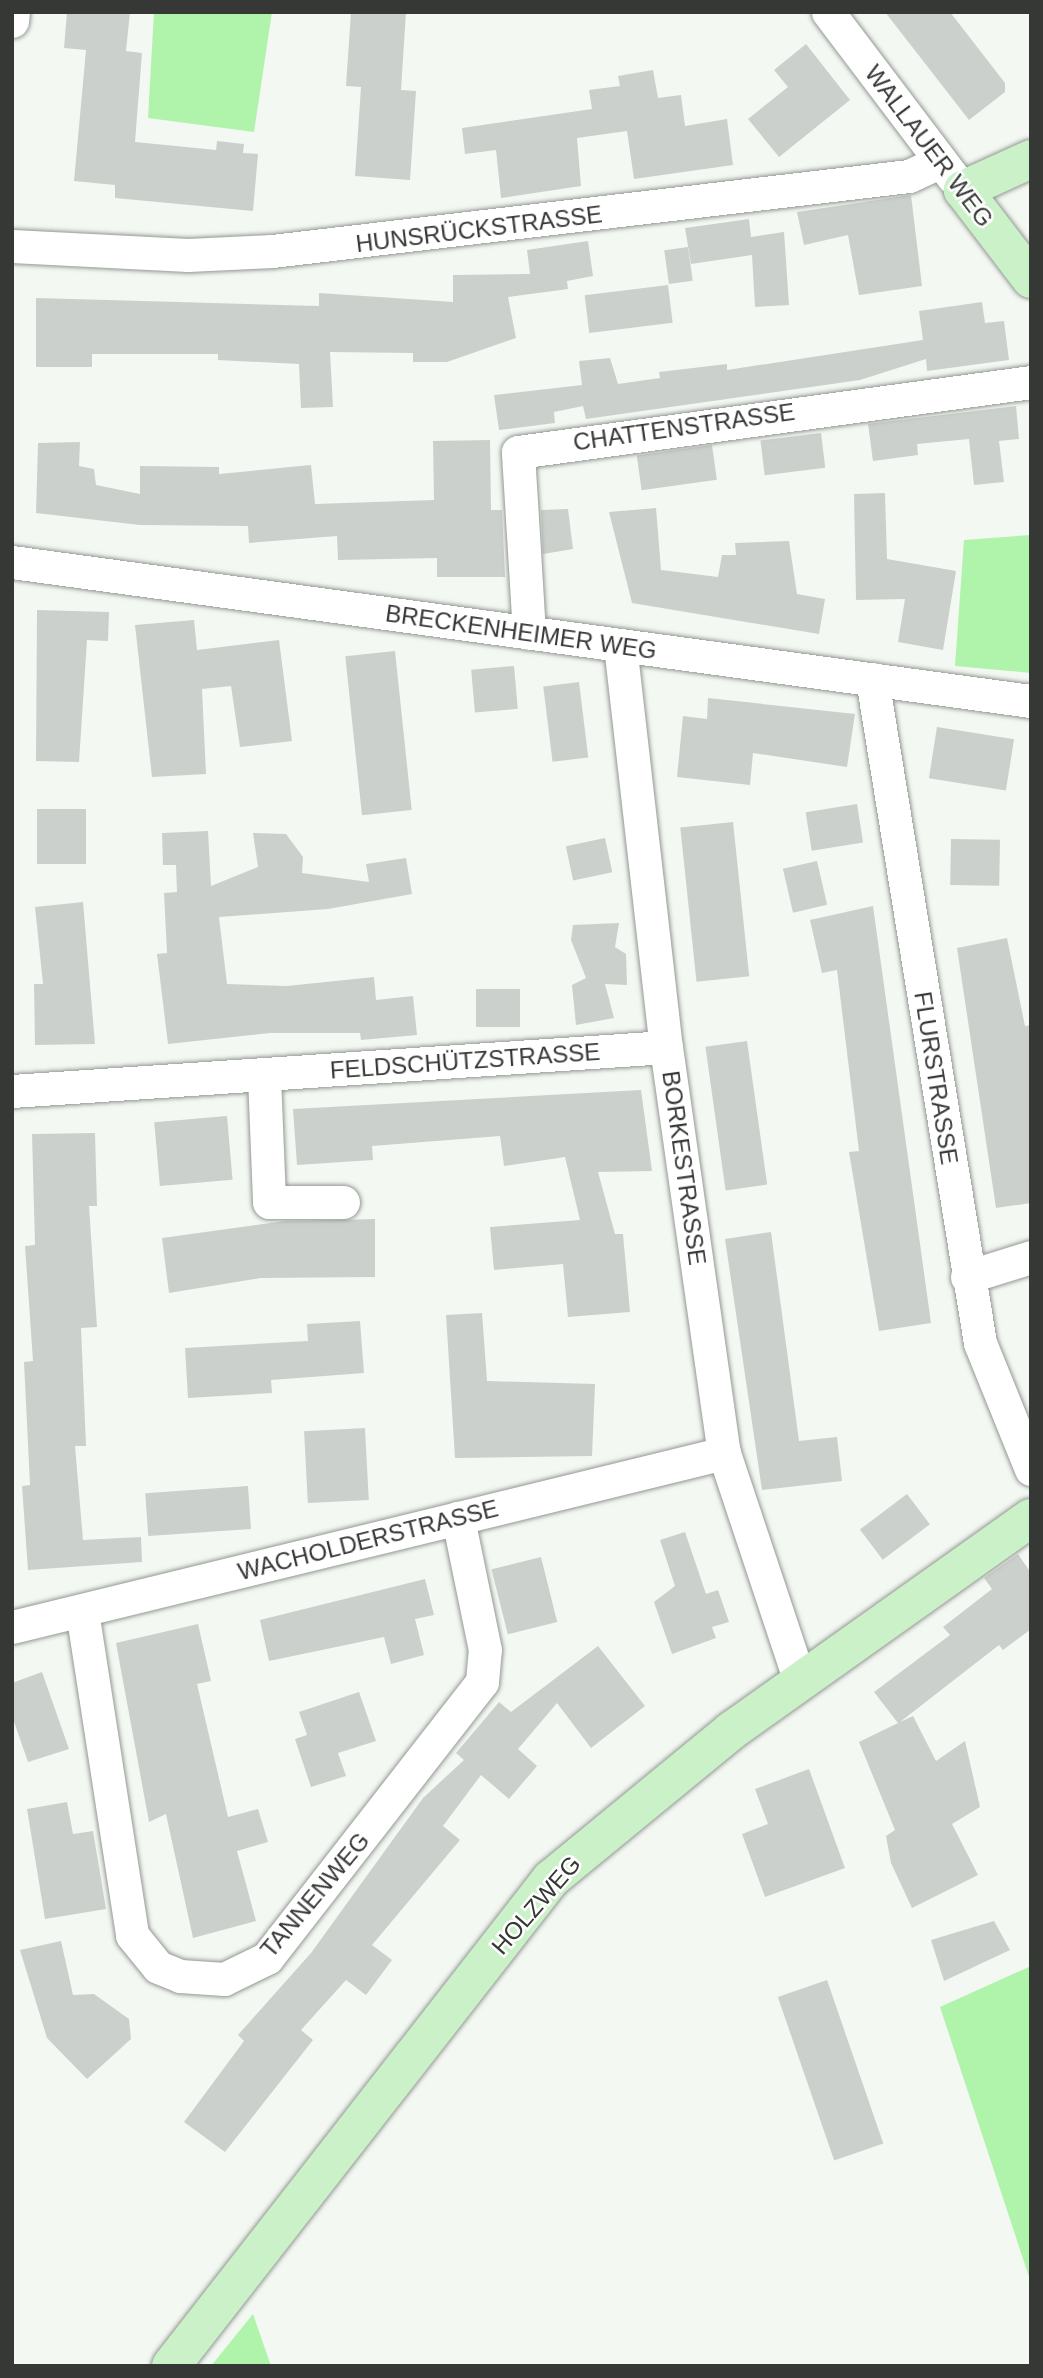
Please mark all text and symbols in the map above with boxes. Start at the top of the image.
street label: WALLAUER WEG [859,59,999,233]
street label: HUNSRÜCKSTRASSE [354,200,604,258]
street label: CHATTENSTRASSE [571,397,797,457]
street label: BRECKENHEIMER WEG [384,599,658,665]
street label: FLURSTRASSE [908,989,964,1167]
street label: FELDSCHÜTZSTRASSE [329,1037,601,1085]
street label: BORKESTRASSE [656,1069,712,1267]
street label: WACHOLDERSTRASSE [235,1494,501,1586]
street label: TANNENWEG [254,1827,376,1963]
street label: HOLZWEG [485,1850,587,1960]

